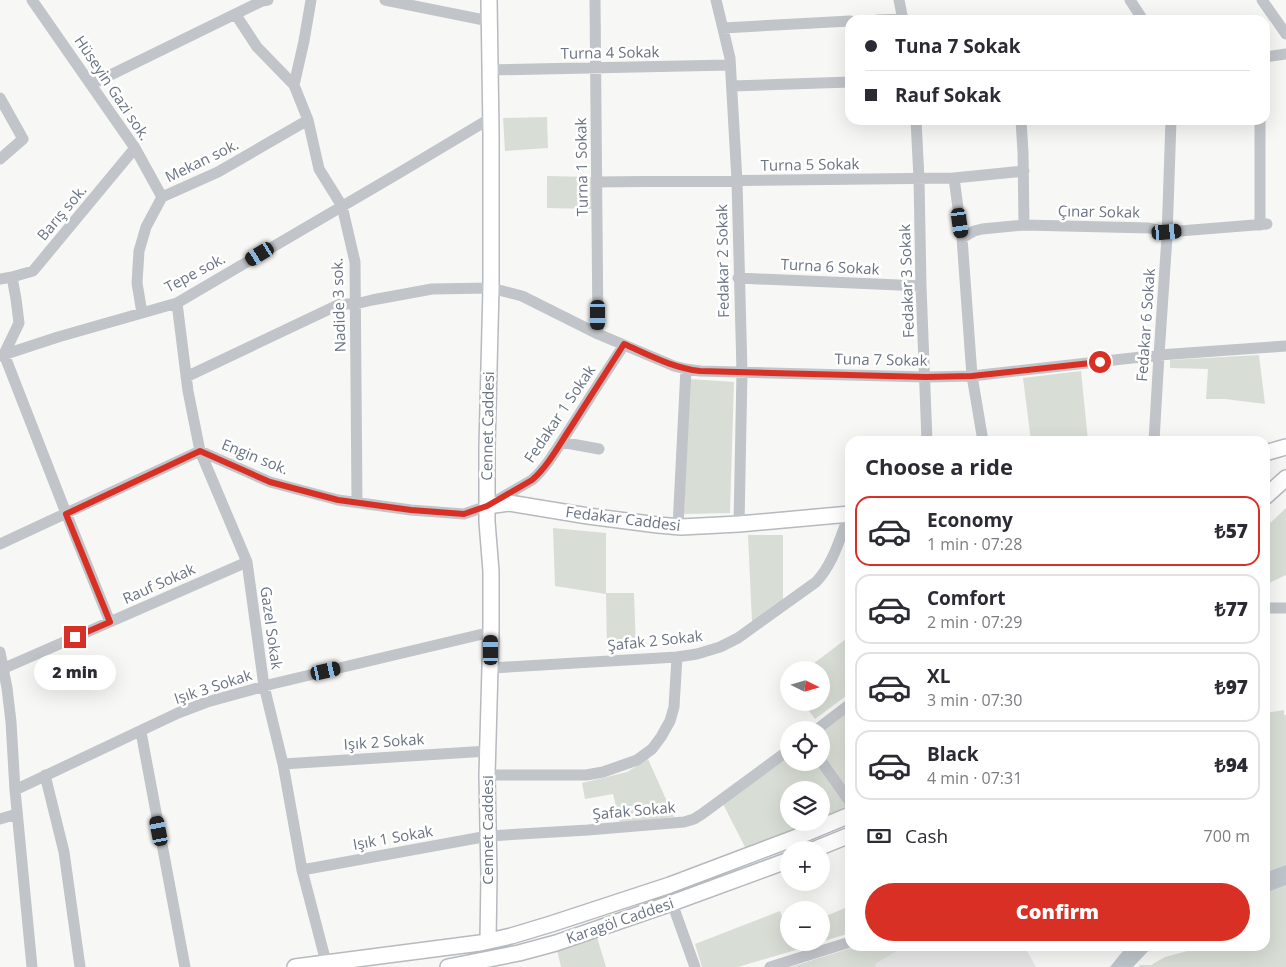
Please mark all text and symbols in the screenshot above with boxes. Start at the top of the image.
street label: Hüseyin Gazi sok. [70,31,155,144]
text: Tuna 7 Sokak [895,33,1020,59]
street label: Turna 4 Sokak [560,41,660,63]
text: Rauf Sokak [895,82,1001,108]
street label: Turna 1 Sokak [570,117,592,217]
street label: Mekan sok. [162,134,242,186]
street label: Turna 5 Sokak [760,153,860,175]
street label: Barış sok. [32,180,90,244]
street label: Çınar Sokak [1058,200,1140,222]
street label: Fedakar 2 Sokak [711,204,733,318]
car [950,207,969,239]
car [1151,223,1182,241]
street label: Fedakar 3 Sokak [894,224,918,338]
car [243,240,276,268]
street label: Tepe sok. [161,248,228,296]
street label: Turna 6 Sokak [780,253,880,279]
street label: Nadide 3 sok. [326,257,350,353]
street label: Fedakar 6 Sokak [1131,267,1159,382]
car [590,300,605,330]
street label: Tuna 7 Sokak [834,348,928,370]
route start [1089,351,1111,373]
street label: Fedakar 1 Sokak [519,361,599,466]
street label: Cennet Caddesi [476,371,498,481]
street label: Engin sok. [219,434,292,479]
text: Choose a ride [865,451,1013,481]
street label: Fedakar Caddesi [565,501,682,535]
text: Economy [927,507,1013,533]
icon: car [867,509,912,554]
text: ₺57 [1215,518,1248,544]
text: 1 min · 07:28 [927,533,1022,555]
street label: Rauf Sokak [119,558,198,608]
street label: Gazel Sokak [256,585,288,671]
text: Comfort [927,585,1006,611]
icon: car [867,587,912,632]
text: ₺77 [1215,596,1248,622]
text: 2 min · 07:29 [927,611,1022,633]
street label: Şafak 2 Sokak [606,625,704,655]
route end [64,626,86,648]
car [483,635,498,665]
callout: 2 min [34,654,116,690]
car [309,660,342,682]
text: 2 min [52,661,98,683]
north arrow [780,661,830,711]
map controls [780,661,830,951]
text: XL [927,663,950,689]
street label: Işık 3 Sokak [171,664,254,708]
icon: car [867,665,912,710]
text: ₺97 [1215,674,1248,700]
text: 3 min · 07:30 [927,689,1022,711]
button: locate [780,721,830,771]
street label: Işık 2 Sokak [343,728,425,754]
text: Black [927,741,979,767]
icon: car [867,743,912,788]
text: ₺94 [1215,752,1248,778]
text: 4 min · 07:31 [927,767,1022,789]
street label: Cennet Caddesi [477,775,497,885]
button: layers [780,781,830,831]
street label: Şafak Sokak [592,796,676,824]
car [148,815,169,847]
street label: Işık 1 Sokak [351,820,434,854]
icon: cash [865,822,893,850]
text: Cash [905,823,948,849]
text: 700 m [1204,825,1250,847]
button: + [780,841,830,891]
button: Confirm [865,883,1250,941]
street label: Karagöl Caddesi [563,892,676,948]
button: − [780,901,830,951]

